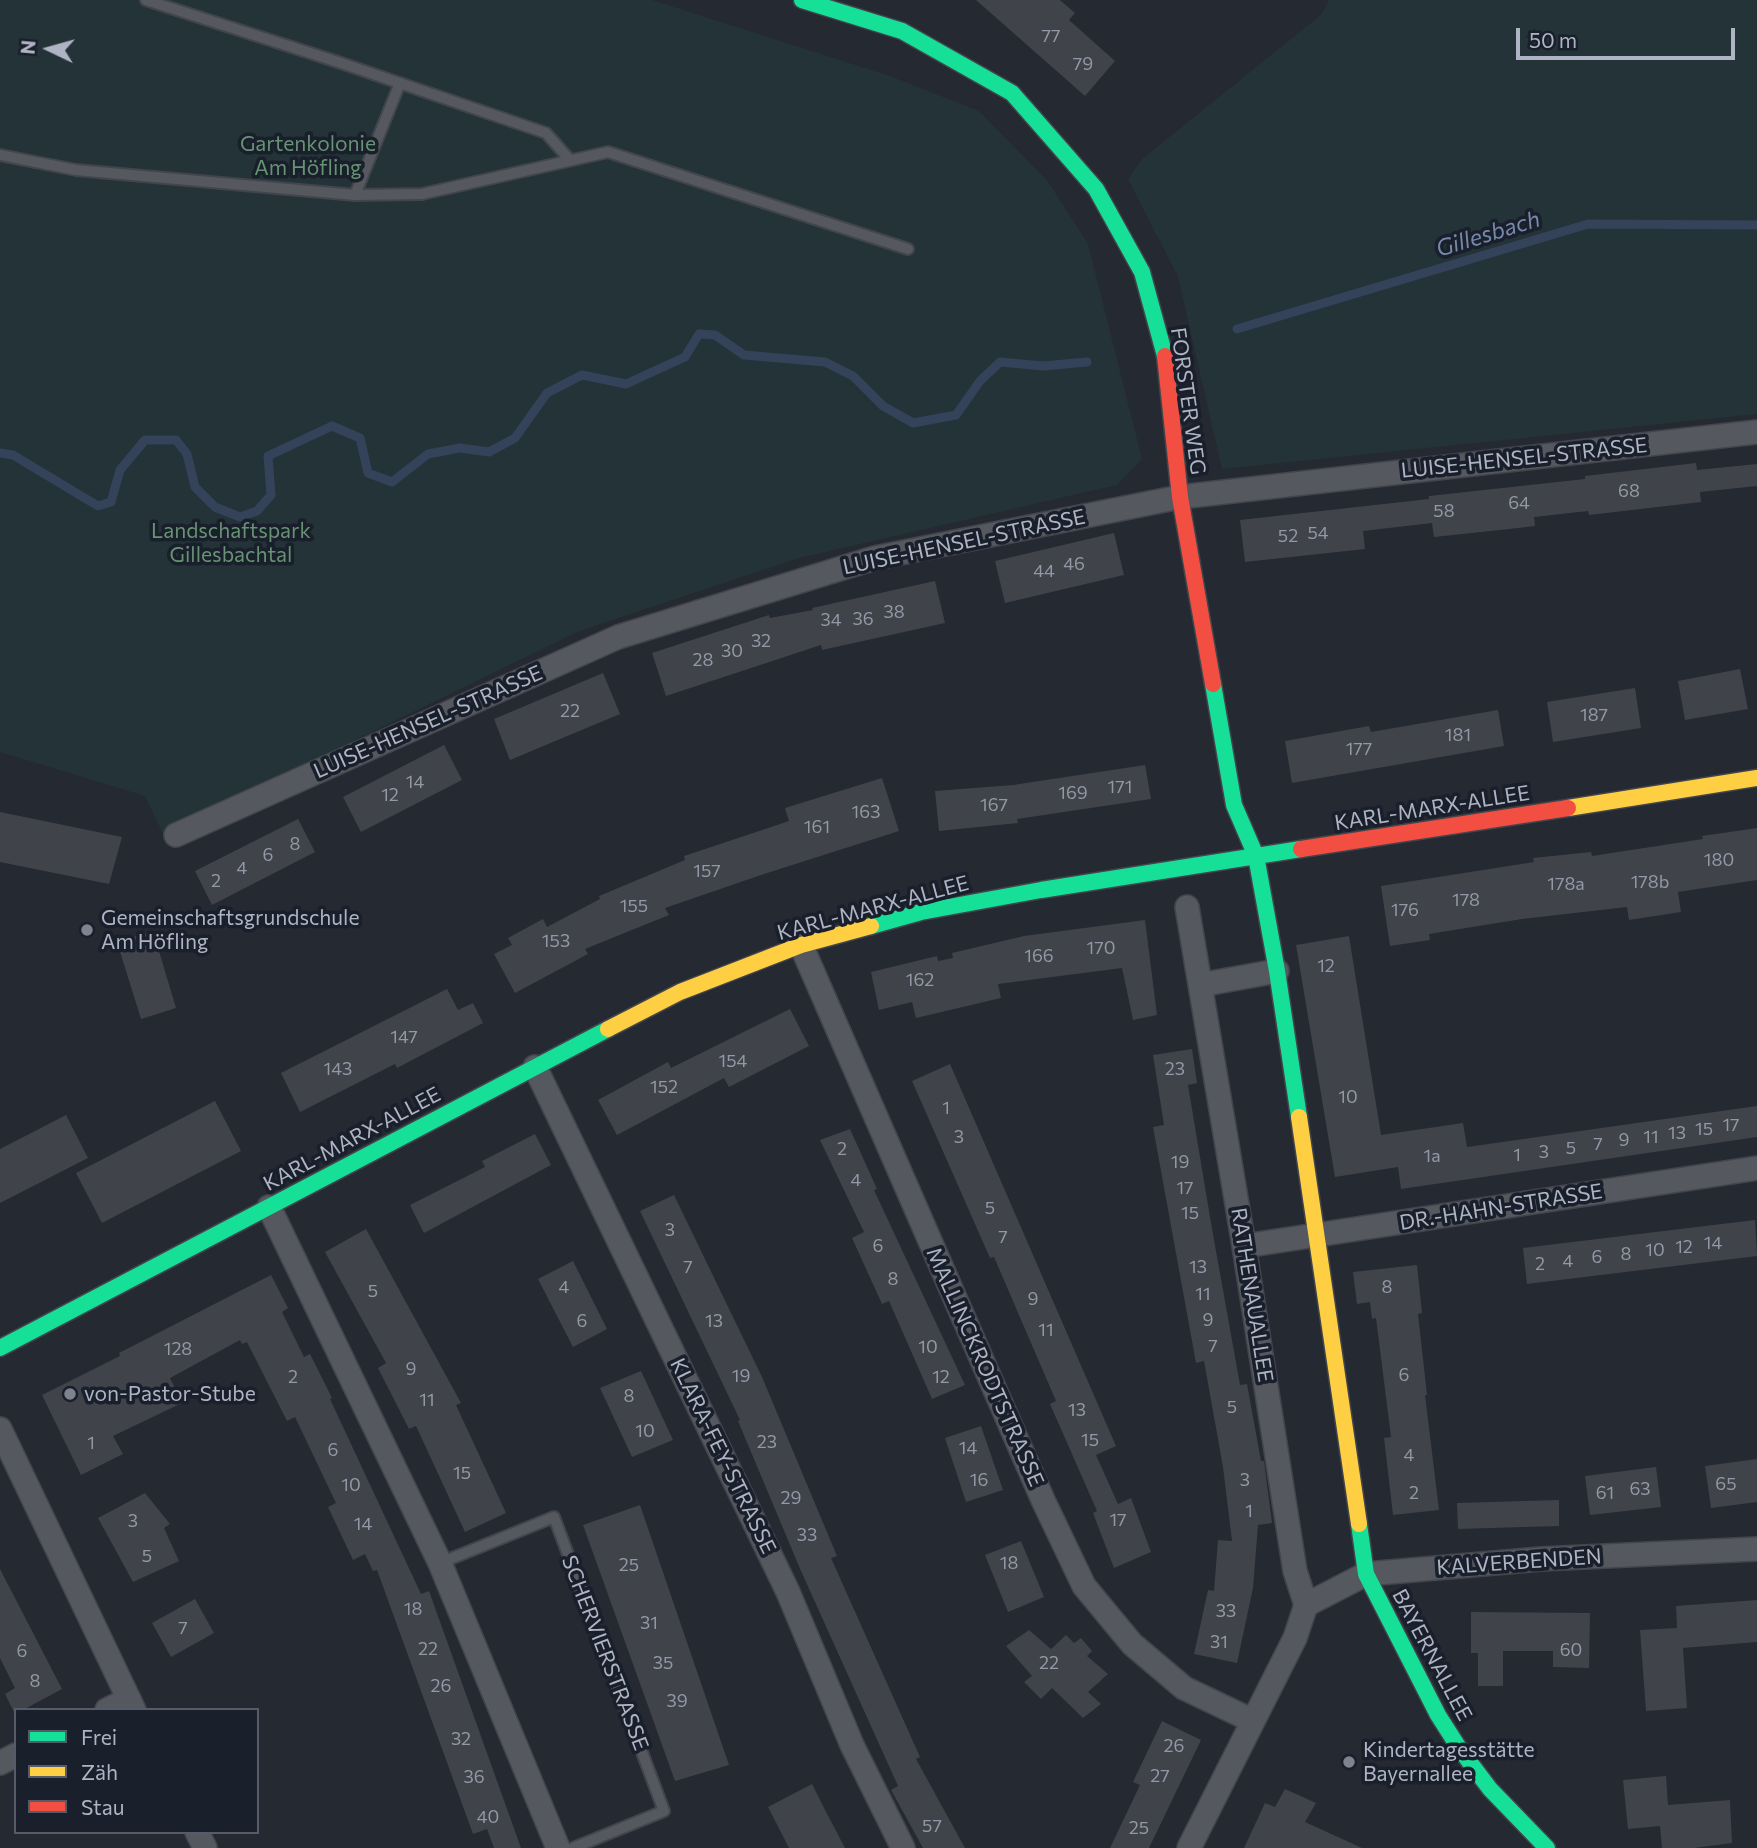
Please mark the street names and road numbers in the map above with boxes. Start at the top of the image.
street label: FORSTER WEG [1165,326,1211,476]
street label: LUISE-HENSEL-STRASSE [1400,433,1648,483]
street label: LUISE-HENSEL-STRASSE [840,504,1088,580]
street label: LUISE-HENSEL-STRASSE [310,660,546,784]
street label: KARL-MARX-ALLEE [1333,780,1531,836]
street label: KARL-MARX-ALLEE [774,870,972,946]
street label: KARL-MARX-ALLEE [259,1082,445,1196]
street label: DR.-HAHN-STRASSE [1398,1179,1604,1235]
street label: RATHENAUALLEE [1226,1206,1278,1384]
street label: MALLINCKRODTSTRASSE [921,1244,1049,1490]
street label: KLARA-FEY-STRASSE [665,1354,781,1558]
street label: KALVERBENDEN [1436,1544,1602,1580]
street label: SCHERVIERSTRASSE [556,1552,654,1754]
street label: BAYERNALLEE [1387,1585,1477,1725]

